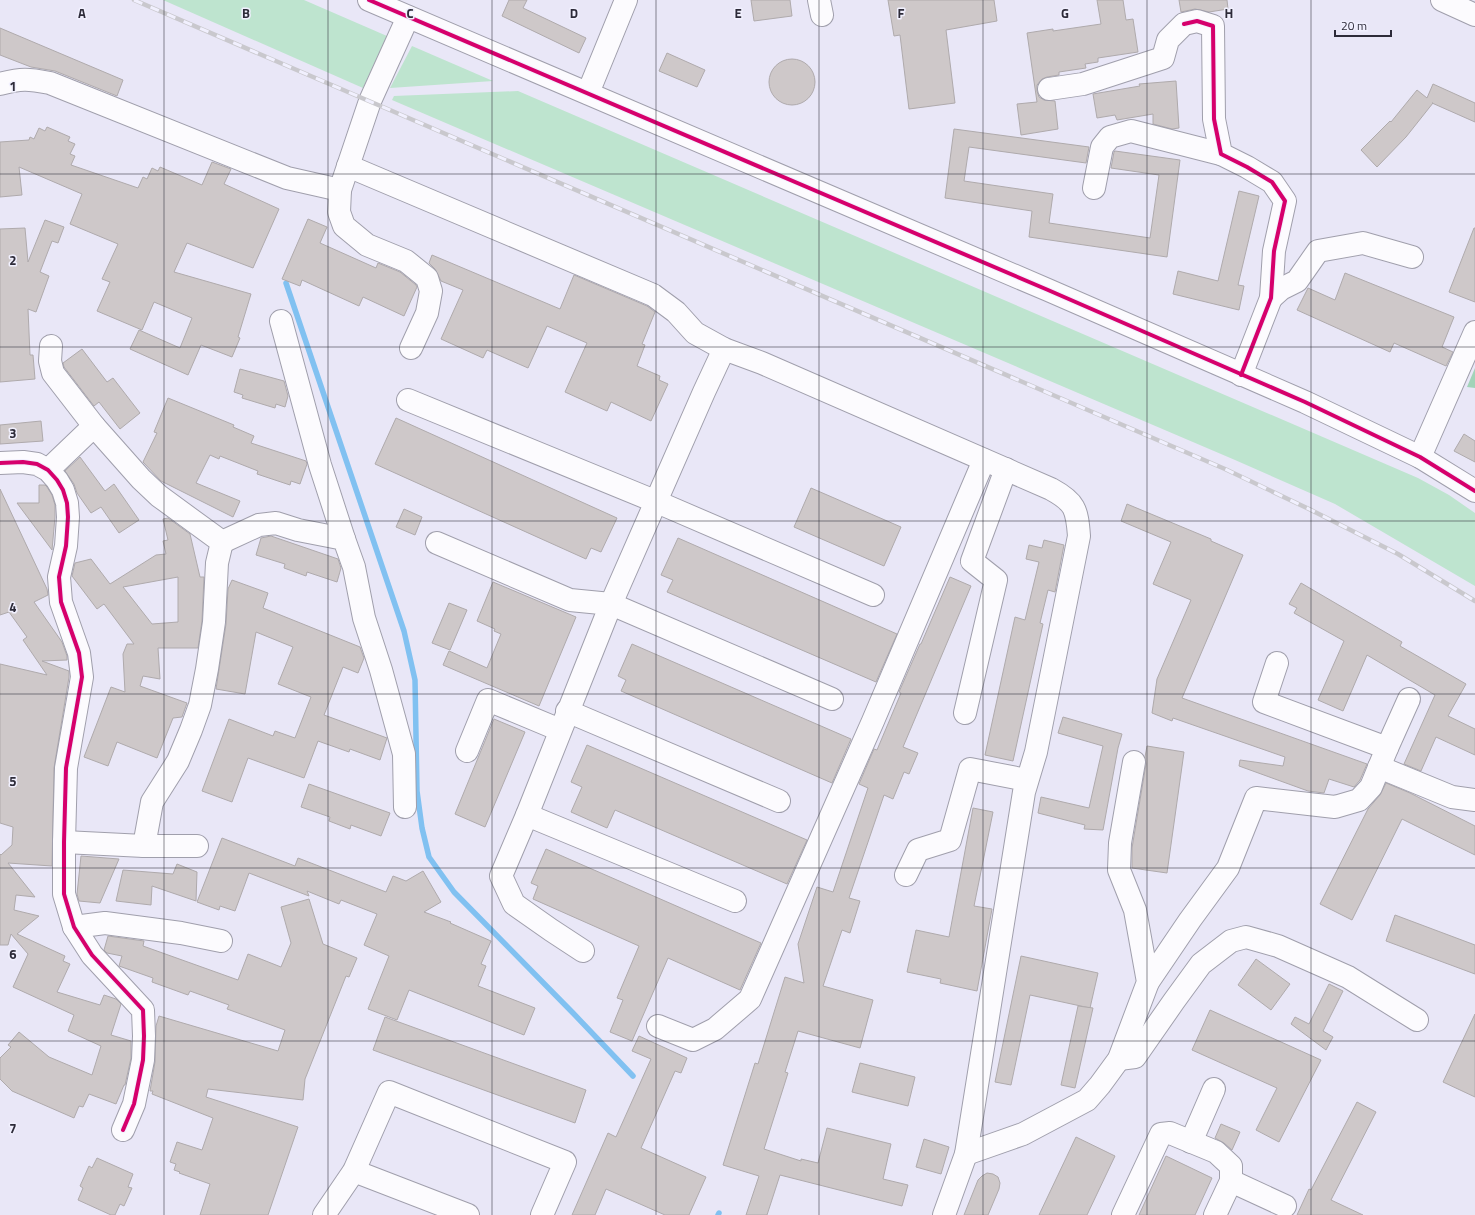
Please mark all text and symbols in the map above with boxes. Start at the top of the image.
text: A [78,3,86,23]
text: B [242,3,250,23]
text: C [406,3,414,23]
text: D [570,3,578,23]
text: E [734,3,742,23]
text: F [898,3,905,23]
text: G [1061,3,1069,23]
text: H [1225,3,1233,23]
scale bar [1335,12,1391,38]
text: 20 m [1341,16,1367,35]
text: 1 [9,76,17,96]
text: 2 [9,250,17,270]
text: 3 [9,423,17,443]
text: 4 [9,597,17,617]
text: 5 [9,771,17,791]
text: 6 [9,944,17,964]
text: 7 [9,1118,17,1138]

